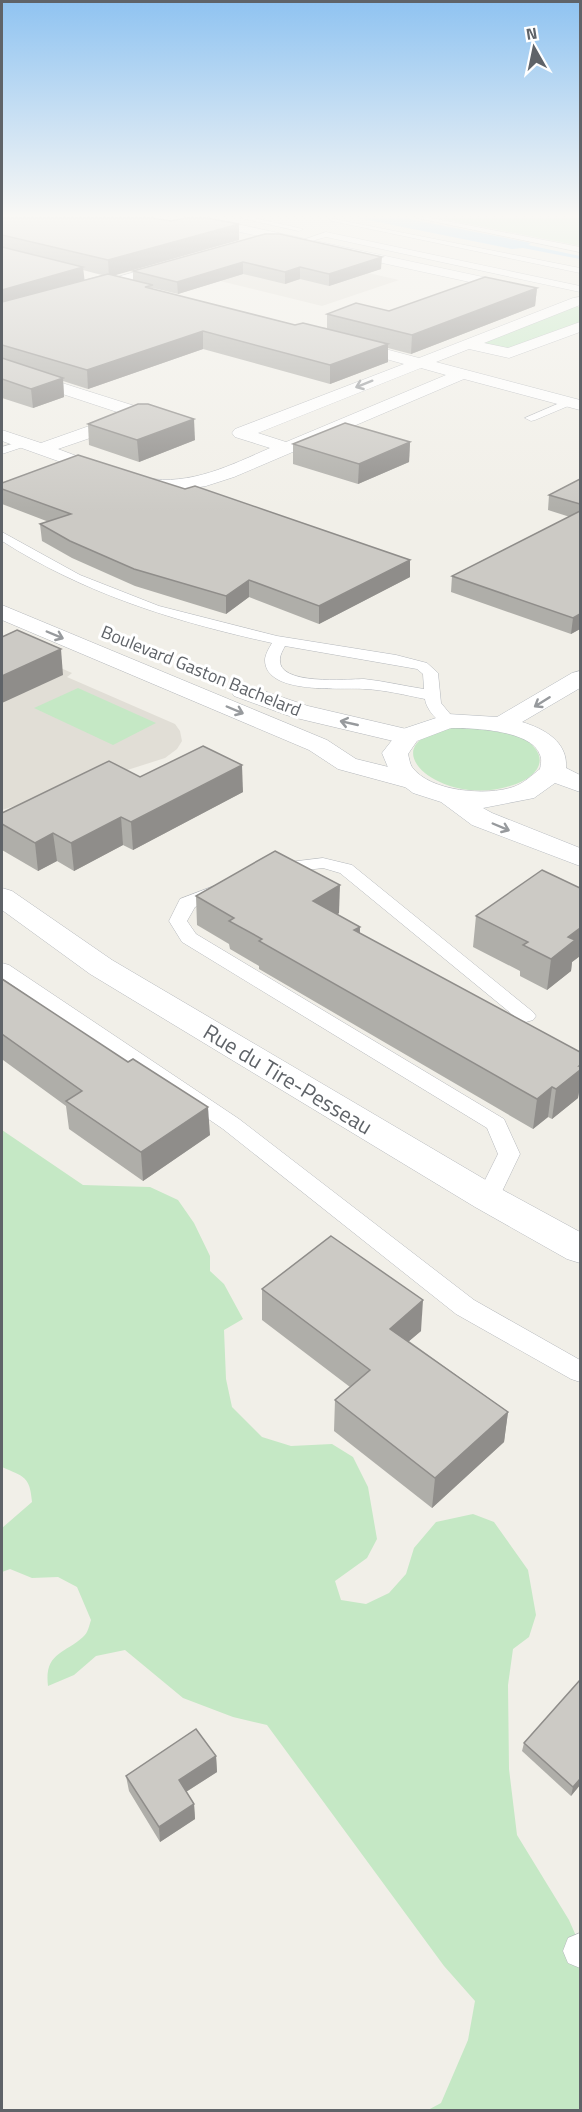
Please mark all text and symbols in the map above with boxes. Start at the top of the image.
north arrow [504,18,564,78]
text: N [524,20,539,46]
one-way arrow [356,379,374,390]
street label: Boulevard Gaston Bachelard [97,618,305,723]
one-way arrow [46,630,64,641]
one-way arrow [534,697,551,709]
one-way arrow [226,705,244,716]
one-way arrow [340,717,359,728]
one-way arrow [491,822,509,833]
street label: Rue du Tire-Pesseau [197,1015,379,1143]

